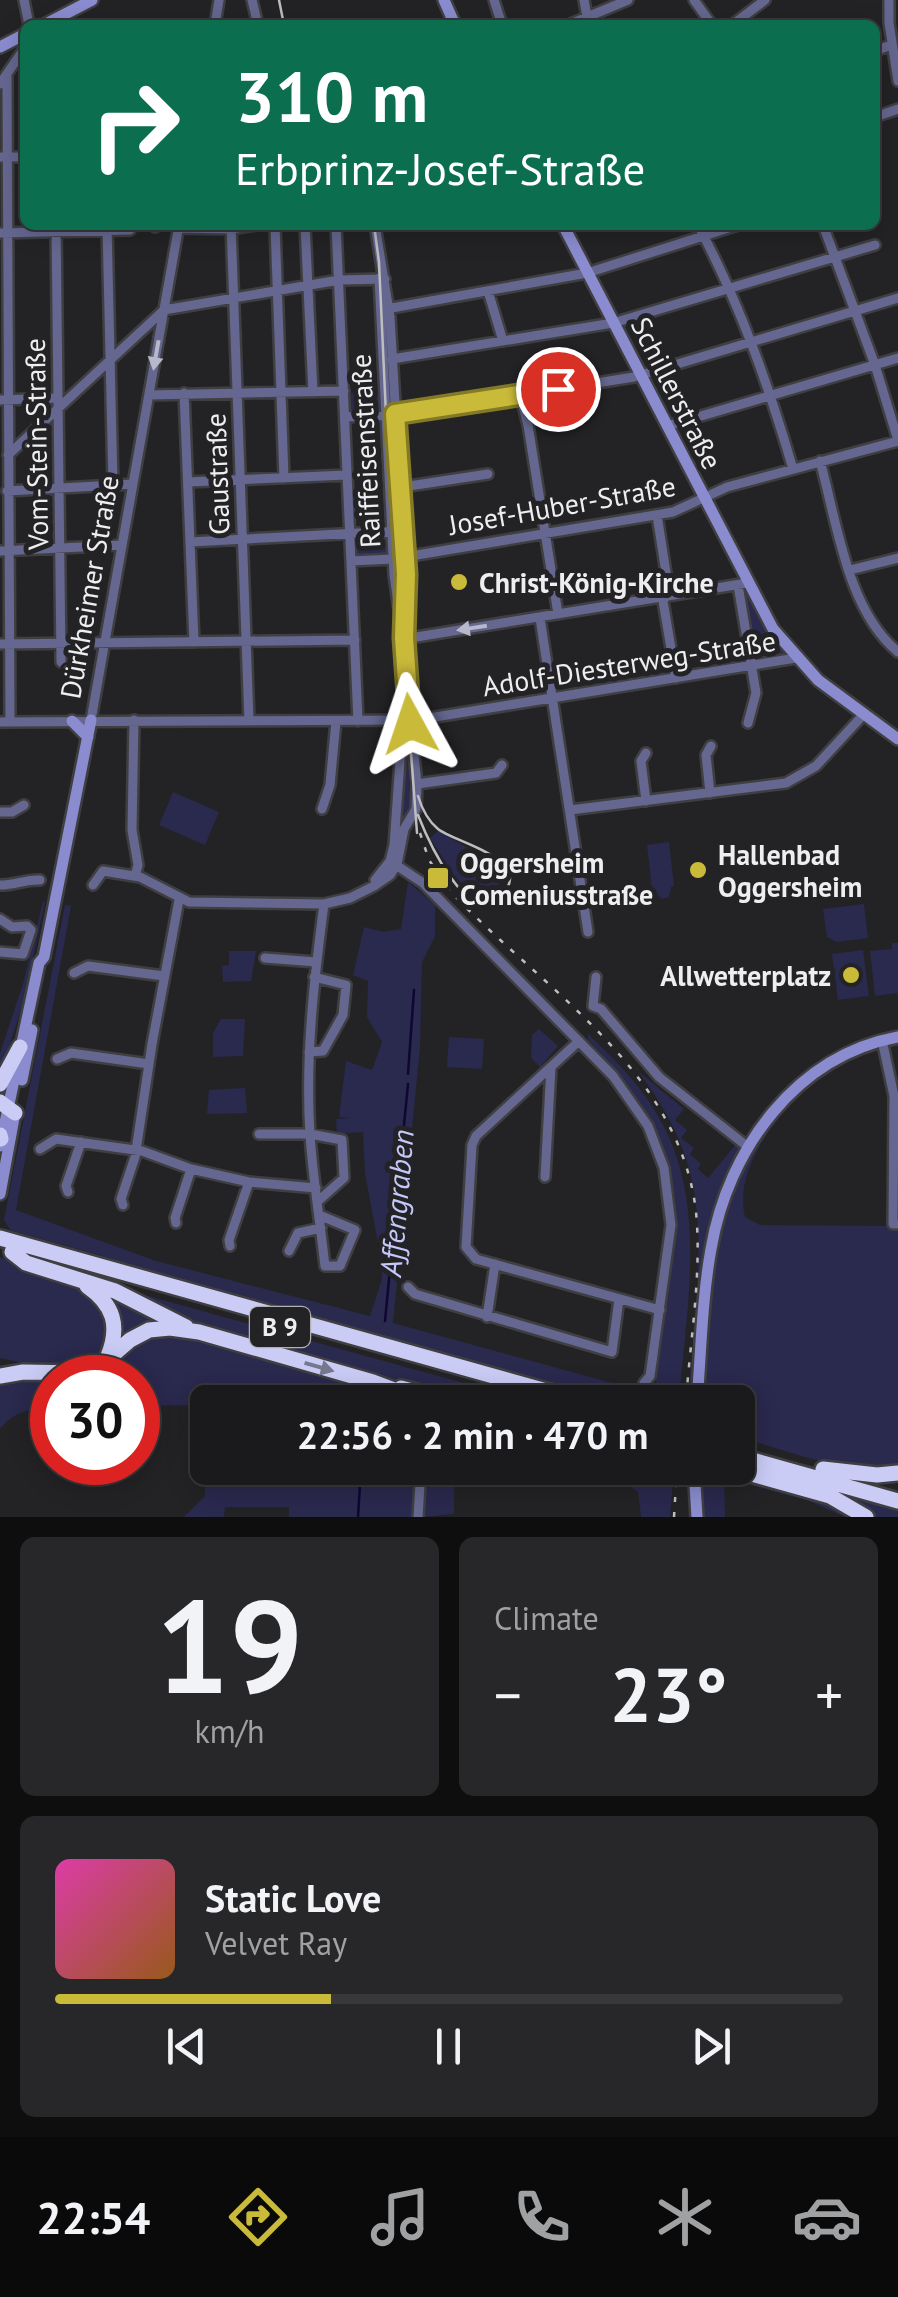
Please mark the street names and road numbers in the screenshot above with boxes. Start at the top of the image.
street label: Schillerstraße [623,311,731,475]
street label: Vom-Stein-Straße [16,338,56,551]
street label: Raiffeisenstraße [341,353,389,549]
street label: Gaustraße [196,413,238,535]
street label: Josef-Huber-Straße [445,467,678,543]
street label: Dürkheimer Straße [51,473,127,701]
street label: Adolf-Diesterweg-Straße [480,622,778,704]
road number: B 9 [250,1307,310,1347]

